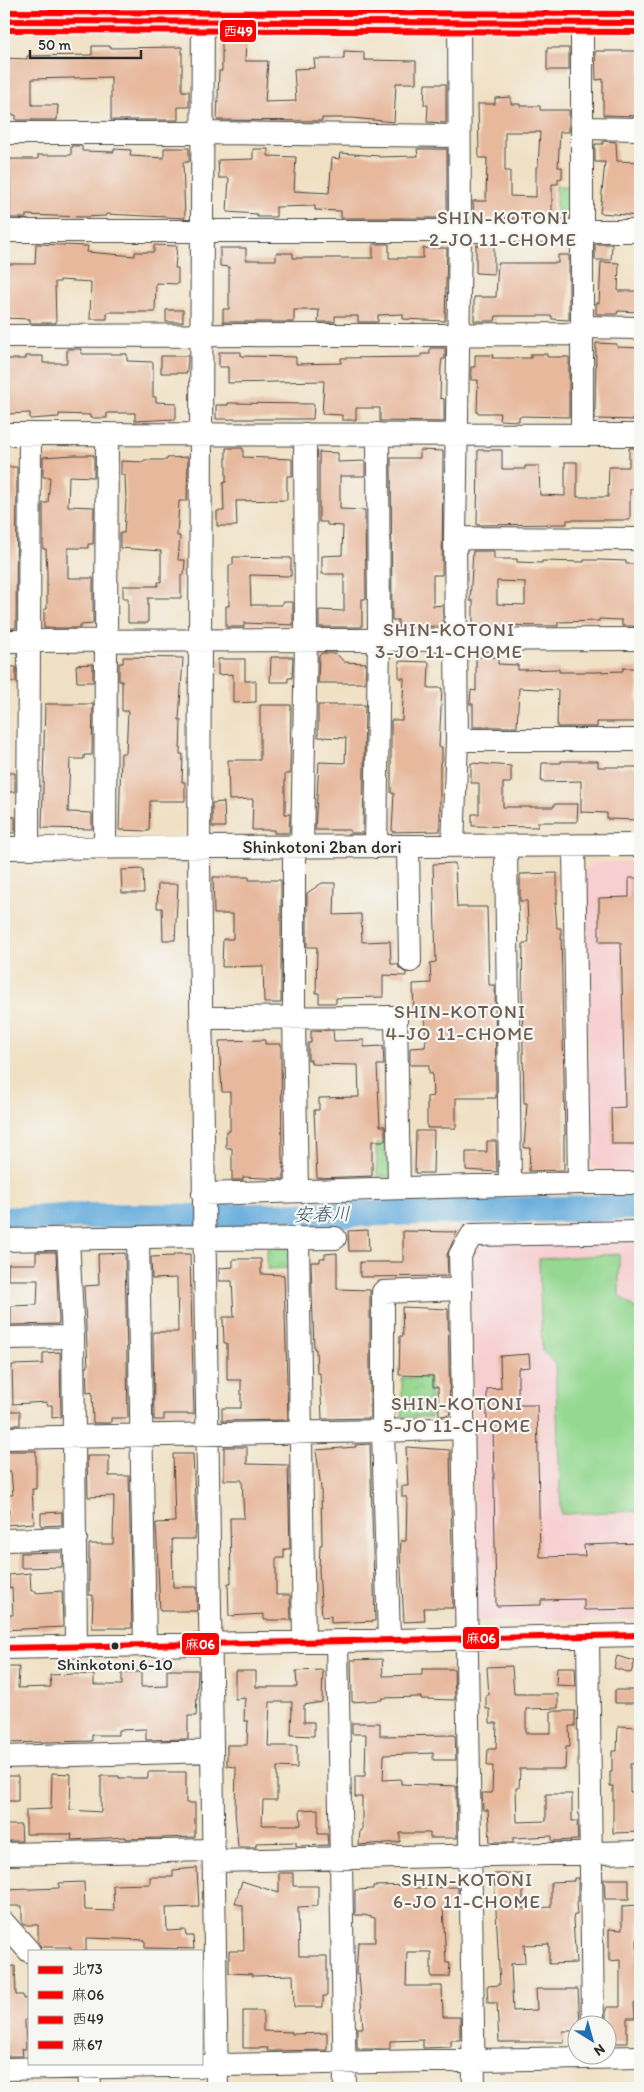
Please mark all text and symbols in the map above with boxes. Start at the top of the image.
line badge: 西49 [219,19,257,43]
text: 西49 [223,23,253,40]
scale bar [30,28,141,60]
text: 50 m [38,36,71,54]
district label: SHIN-KOTONI 2-JO 11-CHOME [429,206,577,251]
district label: SHIN-KOTONI 3-JO 11-CHOME [375,618,523,663]
street label: Shinkotoni 2ban dori [242,836,402,858]
district label: SHIN-KOTONI 4-JO 11-CHOME [385,1000,535,1045]
water label: 安春川 [293,1202,351,1226]
district label: SHIN-KOTONI 5-JO 11-CHOME [383,1392,531,1437]
line badge: 麻06 [462,1626,500,1650]
text: 麻06 [466,1630,497,1647]
line badge: 麻06 [181,1632,220,1656]
text: 麻06 [185,1636,216,1653]
marker: Shinkotoni 6-10 [110,1641,120,1651]
place label: Shinkotoni 6-10 [57,1654,173,1674]
district label: SHIN-KOTONI 6-JO 11-CHOME [393,1868,541,1913]
legend [28,1950,202,2064]
text: 北73 [72,1960,103,1978]
text: 麻06 [72,1986,104,2004]
text: 西49 [72,2010,104,2028]
north arrow [566,2014,616,2064]
text: 麻67 [72,2036,103,2054]
text: N [591,2040,608,2060]

